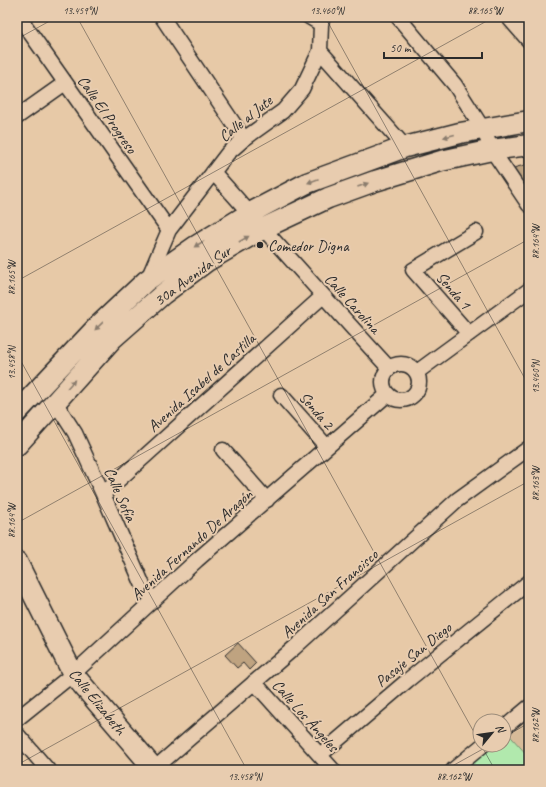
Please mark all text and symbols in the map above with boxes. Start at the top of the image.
text: 13.459°N [63,4,99,17]
text: 13.460°N [310,4,346,17]
text: 88.165°W [468,4,504,17]
scale bar [384,34,482,60]
text: 50 m [390,40,412,56]
street label: Calle El Progreso [73,72,142,159]
street label: Calle al Jute [215,90,278,146]
one-way arrow [443,133,456,139]
one-way arrow [306,179,318,185]
one-way arrow [357,182,369,188]
text: 88.164°W [529,223,542,259]
one-way arrow [239,235,250,242]
place label: Comedor Digna [268,236,350,256]
street label: 30a Avenida Sur [150,240,237,311]
one-way arrow [194,240,204,248]
marker: Comedor Digna [255,240,265,250]
text: 88.165°W [5,259,18,295]
street label: Senda 1 [431,268,476,314]
street label: Calle Carolina [320,269,385,339]
one-way arrow [94,321,103,330]
street label: Avenida Isabel de Castilla [144,328,261,436]
text: 13.458°N [5,344,18,380]
text: 13.460°N [529,358,542,394]
one-way arrow [66,379,75,390]
street label: Senda 2 [294,388,339,435]
street label: Calle Sofía [99,464,141,525]
text: 88.163°W [529,465,542,501]
street label: Avenida Fernando De Aragón [127,484,257,605]
text: 88.164°W [5,502,18,538]
street label: Avenida San Francisco [277,544,383,642]
street label: Pasaje San Diego [371,617,457,692]
street label: Calle Elizabeth [64,664,131,740]
street label: Calle Los Ángeles [268,675,344,757]
text: 88.162°W [529,707,542,743]
north arrow [472,713,512,753]
text: N [493,722,510,736]
text: 13.458°N [228,770,264,783]
text: 88.162°W [437,770,473,783]

